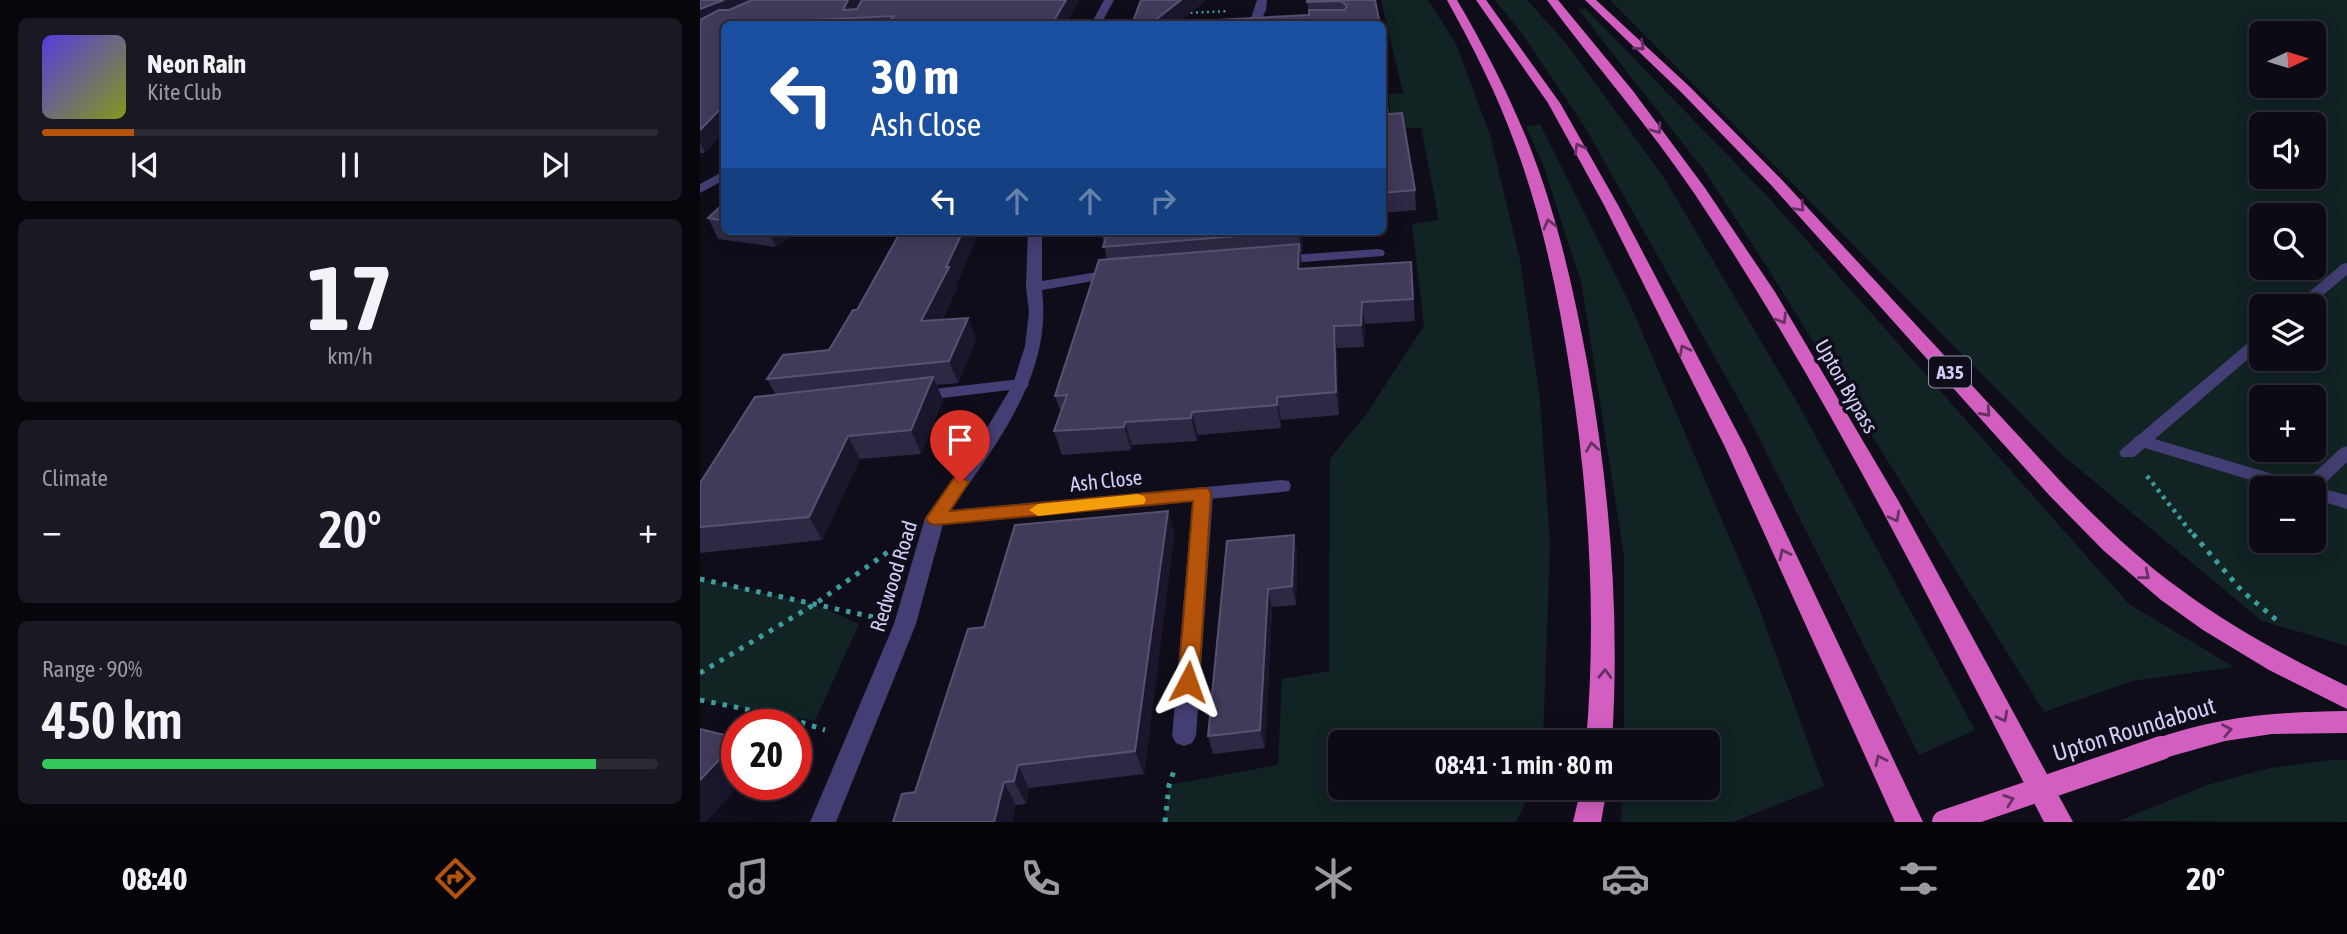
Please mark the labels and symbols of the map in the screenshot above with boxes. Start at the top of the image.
north arrow [2249,21,2326,98]
one-way arrow [1632,38,1645,50]
one-way arrow [1649,121,1662,134]
one-way arrow [1574,143,1587,155]
one-way arrow [1792,199,1805,212]
one-way arrow [1543,218,1557,230]
one-way arrow [1774,312,1787,325]
street label: Upton Bypass [1811,335,1883,437]
one-way arrow [1679,344,1693,357]
road number: A35 [1929,356,1971,388]
one-way arrow [1978,404,1991,417]
pin [930,410,990,482]
one-way arrow [1585,441,1600,453]
street label: Ash Close [1069,464,1143,496]
one-way arrow [1887,509,1900,522]
street label: Redwood Road [865,518,921,634]
one-way arrow [1779,549,1793,561]
one-way arrow [2138,566,2150,579]
position arrow [1151,645,1225,719]
one-way arrow [1597,668,1612,679]
street label: Upton Roundabout [2049,691,2219,767]
speed limit sign: 20 [721,709,812,800]
one-way arrow [1994,710,2008,722]
one-way arrow [2221,724,2233,739]
one-way arrow [1874,755,1888,767]
one-way arrow [2002,794,2015,808]

